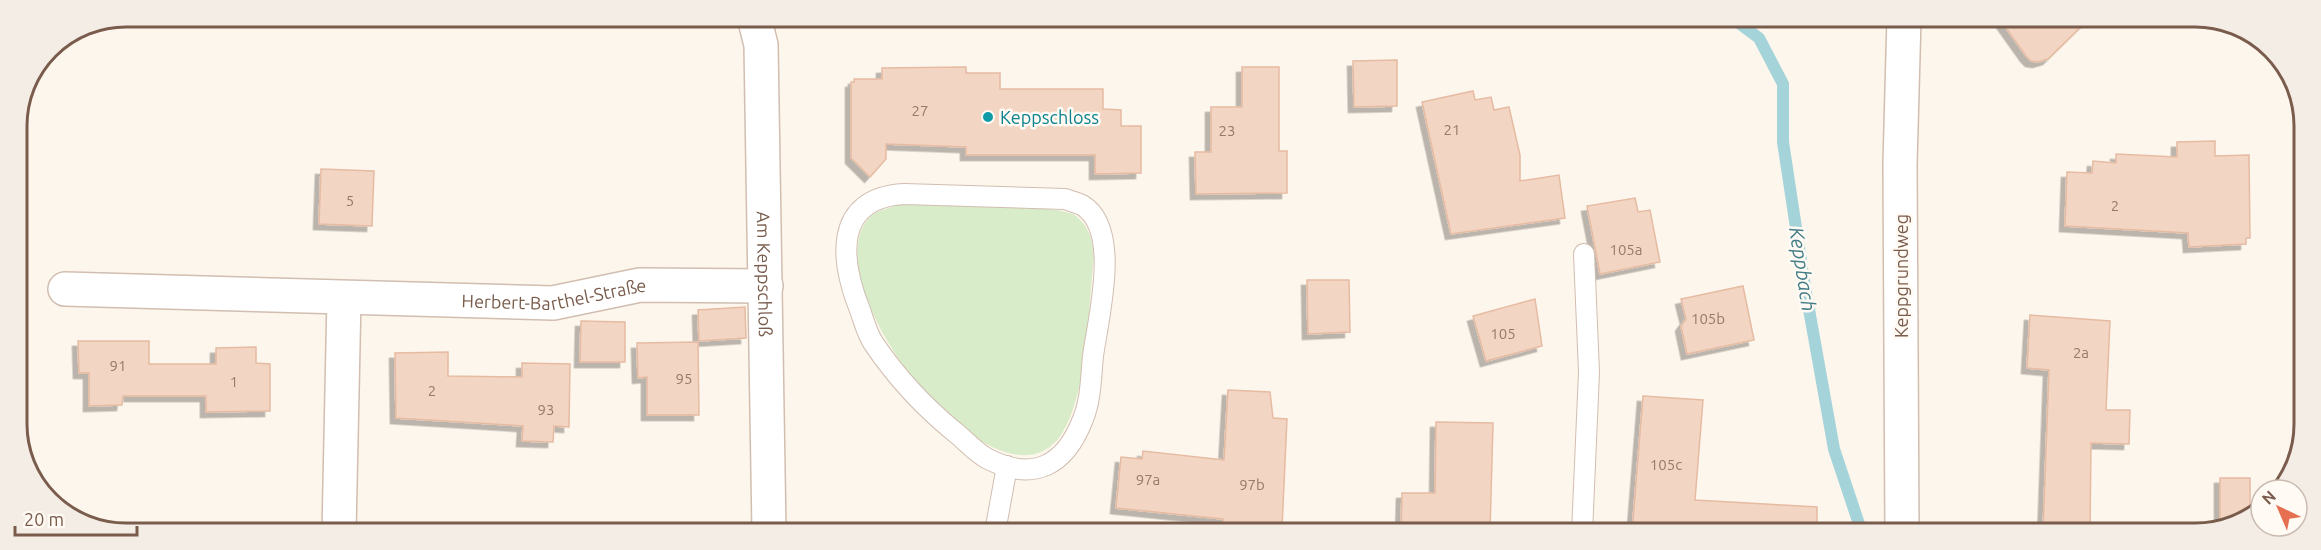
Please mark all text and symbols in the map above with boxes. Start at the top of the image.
house number: 27 [912,102,928,119]
place label: Keppschloss [1000,107,1099,127]
marker: Keppschloss [981,110,995,124]
house number: 21 [1444,121,1460,138]
house number: 23 [1219,122,1235,139]
house number: 5 [346,192,354,209]
house number: 2 [2111,197,2119,214]
street label: Am Keppschloß [754,211,776,337]
street label: Keppgrundweg [1891,214,1911,338]
water label: Keppbach [1785,225,1821,313]
house number: 105a [1609,241,1643,258]
street label: Herbert-Barthel-Straße [461,275,646,313]
house number: 105b [1691,310,1725,327]
house number: 105 [1490,325,1516,342]
house number: 2a [2073,344,2089,361]
house number: 91 [110,357,126,374]
house number: 95 [676,370,692,387]
house number: 1 [230,373,238,390]
house number: 2 [428,382,436,399]
house number: 93 [538,401,554,418]
house number: 105c [1650,456,1682,473]
house number: 97a [1136,471,1160,488]
house number: 97b [1239,476,1265,493]
north arrow [2249,478,2309,538]
text: N [2258,487,2279,508]
scale bar [15,499,136,537]
text: 20 m [24,509,64,529]

